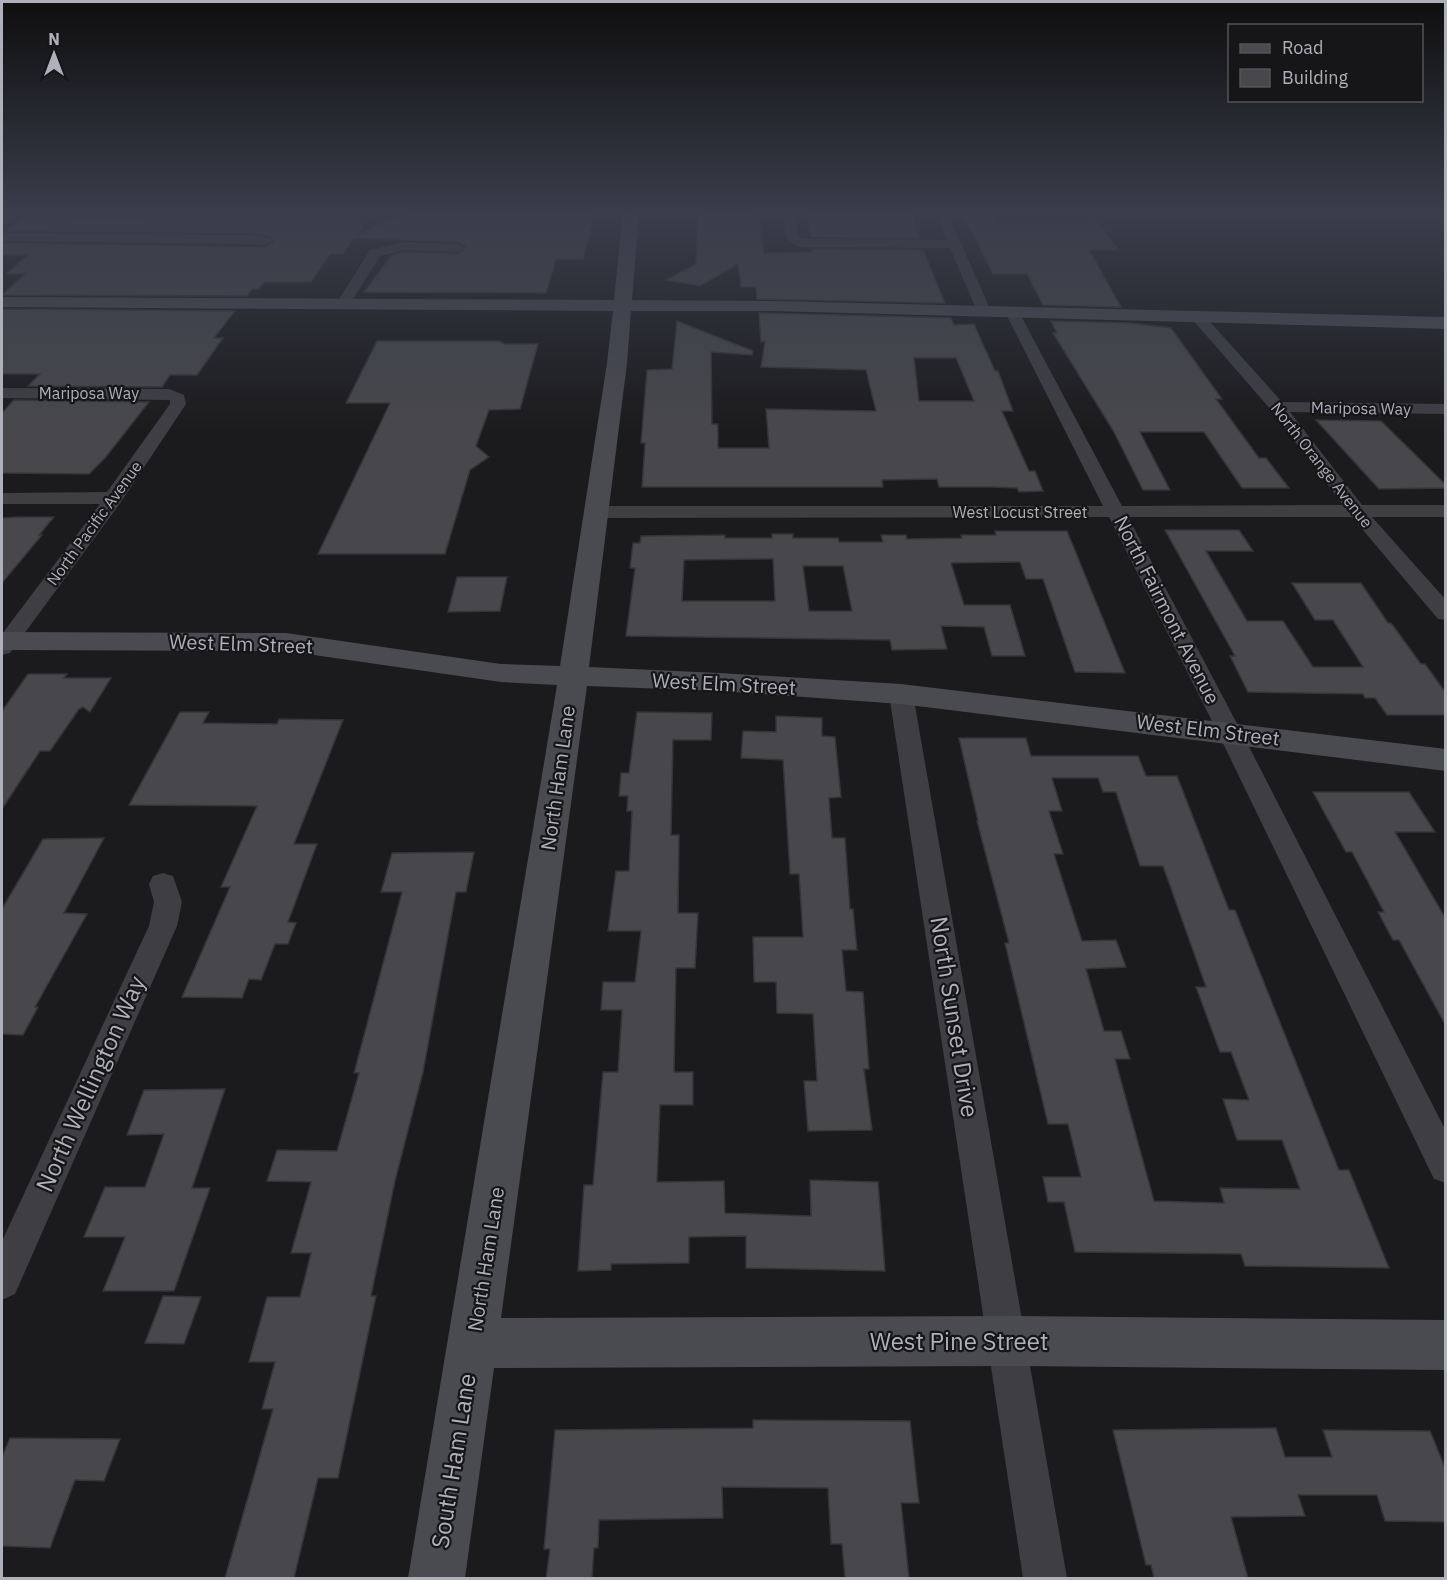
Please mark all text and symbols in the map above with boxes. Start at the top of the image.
north arrow [24,24,84,84]
legend [1228,24,1423,102]
text: N [48,29,60,49]
text: Road [1282,36,1323,59]
text: Building [1282,66,1349,89]
street label: Mariposa Way [39,383,139,403]
street label: Mariposa Way [1311,397,1411,419]
street label: North Orange Avenue [1267,398,1377,532]
street label: North Pacific Avenue [42,457,146,589]
street label: West Locust Street [953,502,1087,522]
street label: North Fairmont Avenue [1108,511,1227,708]
street label: West Elm Street [169,627,313,660]
street label: West Elm Street [651,666,797,701]
street label: North Ham Lane [534,704,581,852]
street label: West Elm Street [1135,707,1281,752]
street label: North Sunset Drive [923,914,987,1120]
street label: North Wellington Way [28,970,152,1197]
street label: North Ham Lane [461,1185,510,1333]
street label: West Pine Street [870,1325,1048,1357]
street label: South Ham Lane [423,1371,483,1551]

